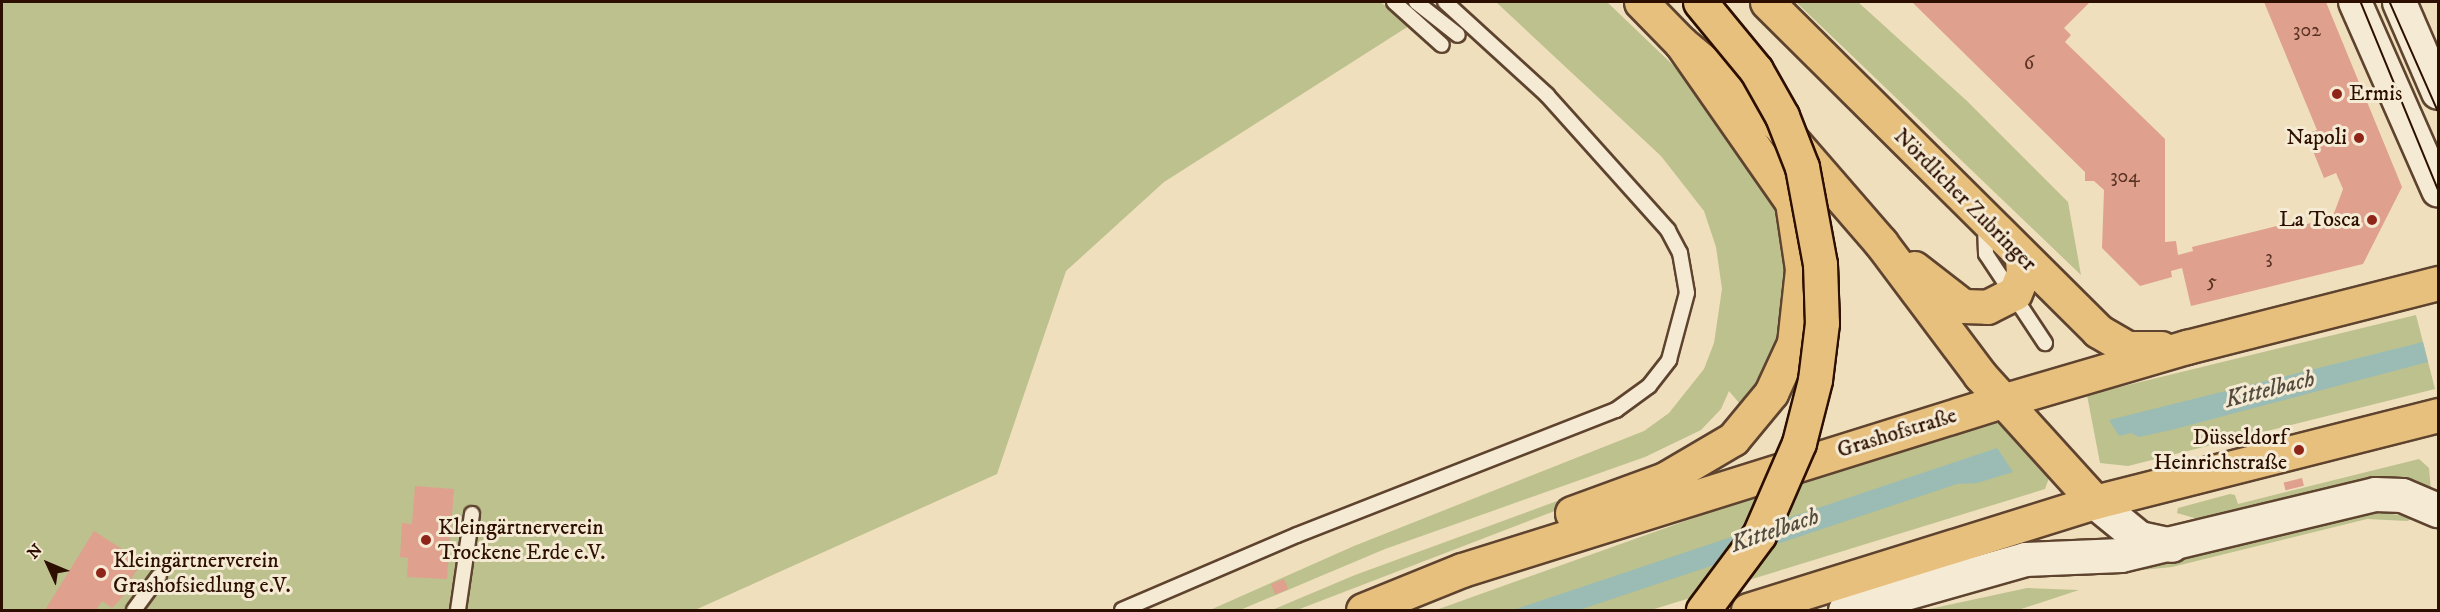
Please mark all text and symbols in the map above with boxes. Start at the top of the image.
house number: 302 [2293,18,2321,42]
house number: 6 [2024,51,2034,75]
place label: Ermis [2349,81,2402,107]
marker: Ermis [2330,87,2344,101]
street label: Nördlicher Zubringer [1888,123,2042,277]
place label: Napoli [2286,125,2347,151]
marker: Napoli [2352,131,2366,145]
house number: 304 [2110,164,2140,188]
place label: La Tosca [2279,207,2360,233]
marker: La Tosca [2365,213,2379,227]
house number: 3 [2265,245,2273,269]
house number: 5 [2207,269,2217,293]
water label: Kittelbach [2222,365,2318,415]
street label: Grashofstraße [1834,402,1960,464]
place label: Düsseldorf Heinrichstraße [2153,424,2287,476]
marker: Düsseldorf Heinrichstraße [2292,443,2306,457]
water label: Kittelbach [1727,502,1823,560]
place label: Kleingärtnerverein Trockene Erde e.V. [438,514,606,566]
marker: Kleingärtnerverein Trockene Erde e.V. [419,533,433,547]
north arrow [18,534,78,594]
text: N [23,540,47,563]
place label: Kleingärtnerverein Grashofsiedlung e.V. [113,547,291,598]
marker: Kleingärtnerverein Grashofsiedlung e.V. [94,566,108,580]

